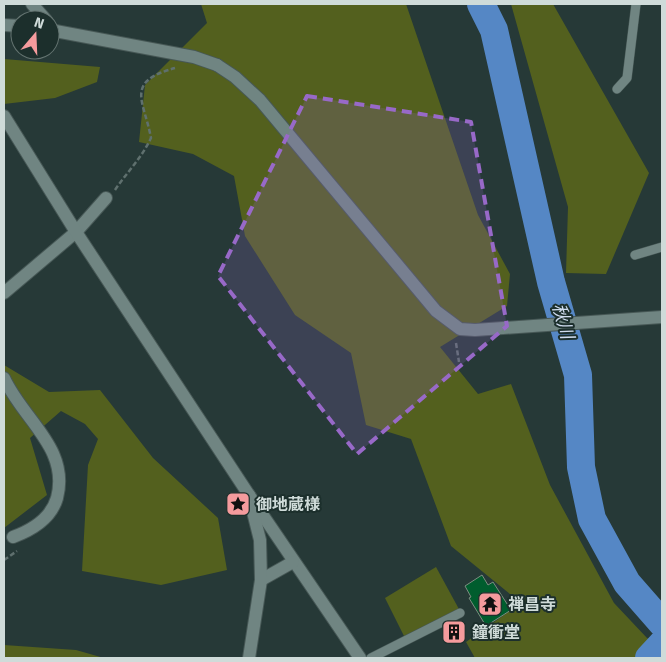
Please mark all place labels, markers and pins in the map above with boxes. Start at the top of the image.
place icon: 御地蔵様 [225,491,251,517]
place label: 御地蔵様 [256,495,320,514]
temple icon: 禅昌寺 [477,591,503,617]
place label: 禅昌寺 [508,595,556,614]
building icon: 鐘衝堂 [441,619,467,645]
place label: 鐘衝堂 [472,623,520,642]

